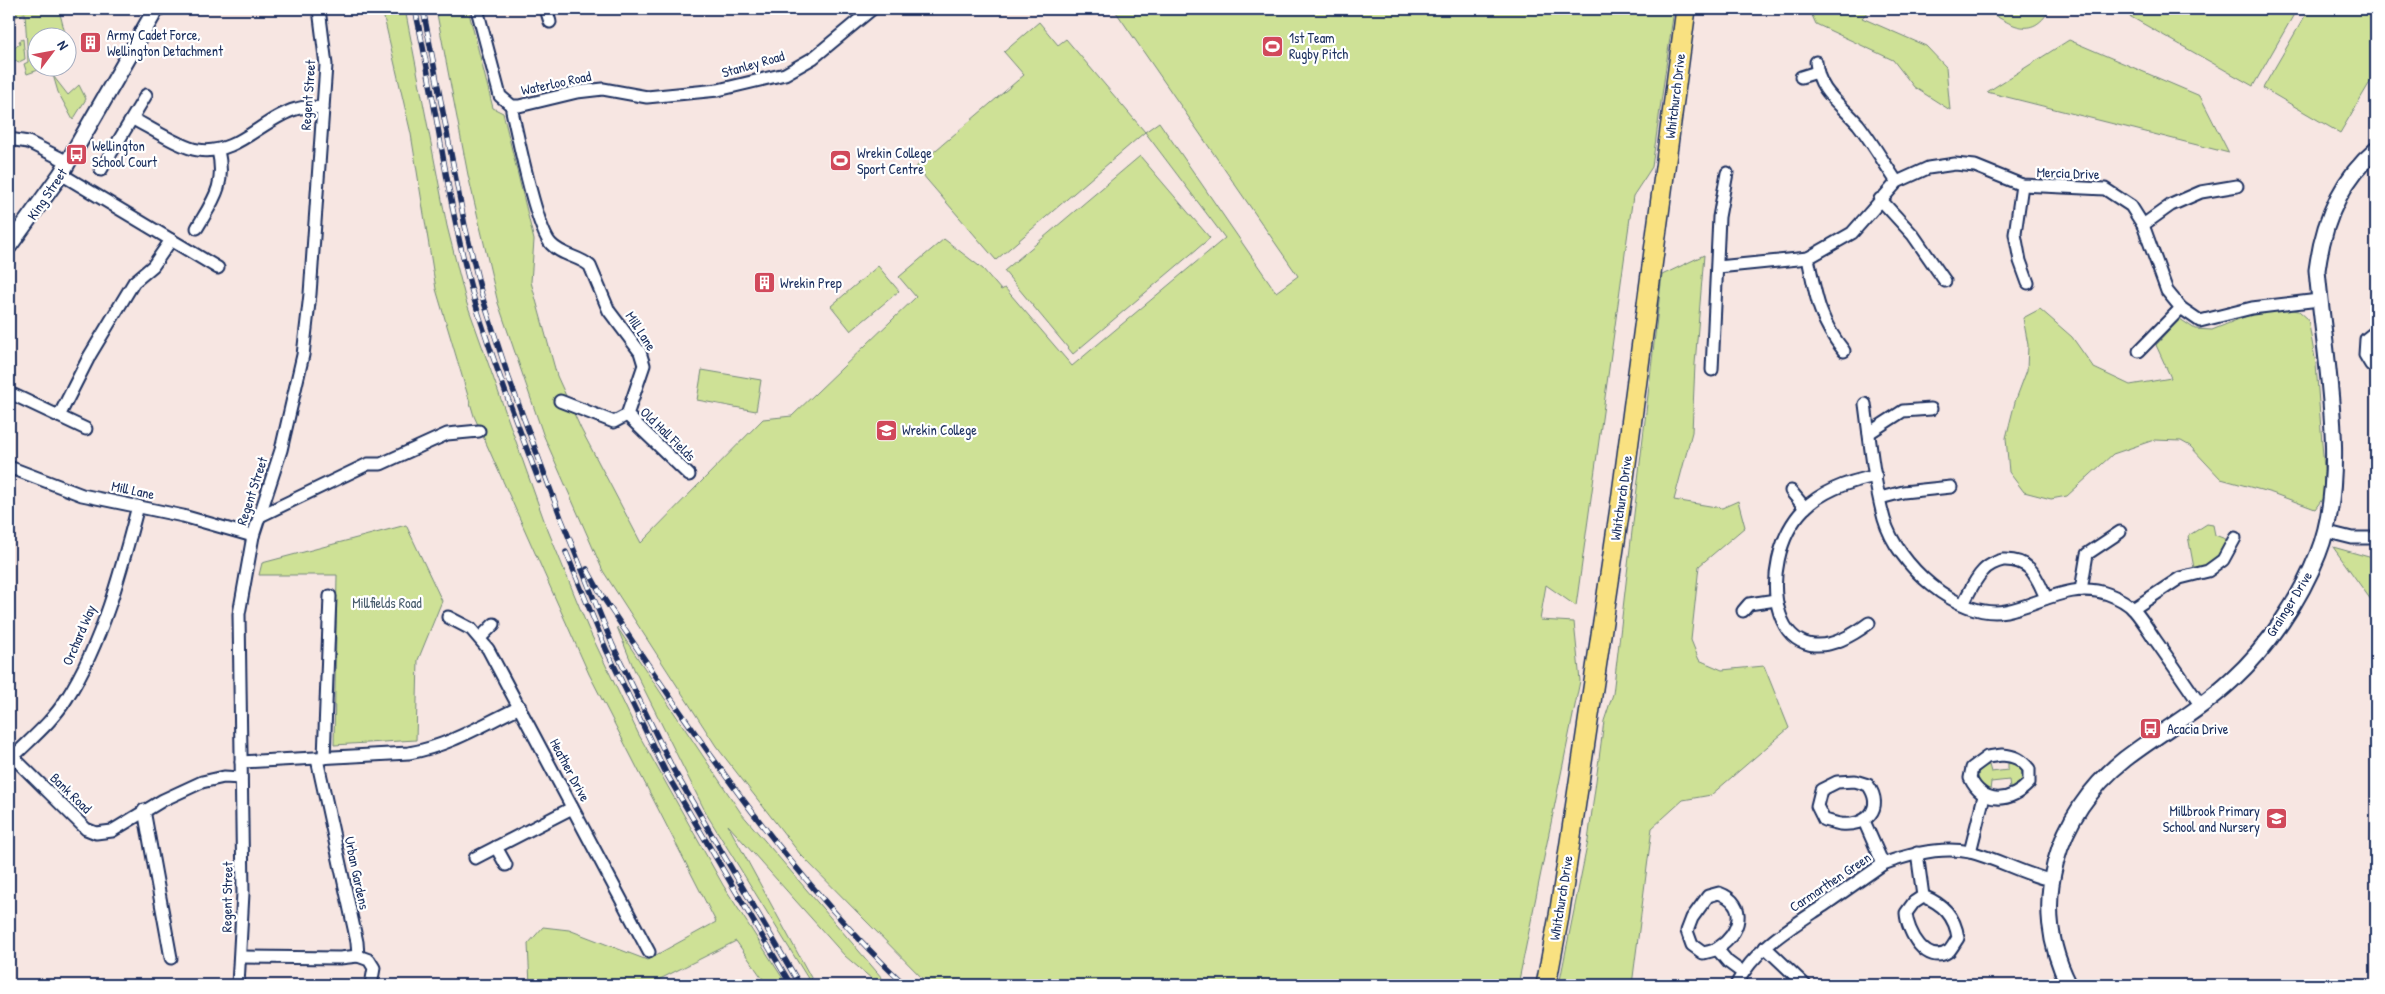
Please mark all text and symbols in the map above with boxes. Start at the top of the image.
place label: Army Cadet Force, Wellington Detachment [107,25,223,61]
north arrow [28,28,78,78]
place label: 1st Team Rugby Pitch [1289,28,1348,64]
building icon: Army Cadet Force, Wellington Detachment [79,31,103,55]
sports icon: 1st Team Rugby Pitch [1261,34,1285,58]
text: N [53,37,74,54]
street label: Stanley Road [719,45,787,82]
street label: Whitchurch Drive [1660,52,1689,140]
street label: Regent Street [296,59,320,131]
street label: Waterloo Road [519,66,593,99]
place label: Wellington School Court [92,136,157,171]
bus stop icon: Wellington School Court [64,142,88,166]
place label: Wrekin College Sport Centre [857,143,932,179]
sports icon: Wrekin College Sport Centre [829,149,853,173]
street label: Mercia Drive [2036,162,2100,183]
street label: King Street [22,164,72,224]
building icon: Wrekin Prep [752,271,776,295]
place label: Wrekin Prep [780,273,842,293]
street label: Mill Lane [622,307,661,354]
street label: Old Hall Fields [637,402,700,465]
school or university icon: Wrekin College [874,418,898,442]
place label: Wrekin College [902,420,977,440]
street label: Regent Street [232,454,272,528]
street label: Whitchurch Drive [1605,454,1636,542]
street label: Mill Lane [110,476,157,503]
street label: Grainger Drive [2261,567,2317,641]
park label: Millfields Road [352,593,422,612]
street label: Orchard Way [57,602,101,668]
bus stop icon: Acacia Drive [2139,717,2163,741]
place label: Acacia Drive [2167,719,2229,738]
street label: Heather Drive [546,735,595,805]
street label: Bank Road [46,768,97,818]
place label: Millbrook Primary School and Nursery [2163,801,2260,837]
school or university icon: Millbrook Primary School and Nursery [2264,807,2288,831]
street label: Urban Gardens [340,835,375,911]
street label: Carmarthen Green [1785,847,1874,916]
street label: Whitchurch Drive [1544,854,1577,942]
street label: Regent Street [216,861,238,933]

